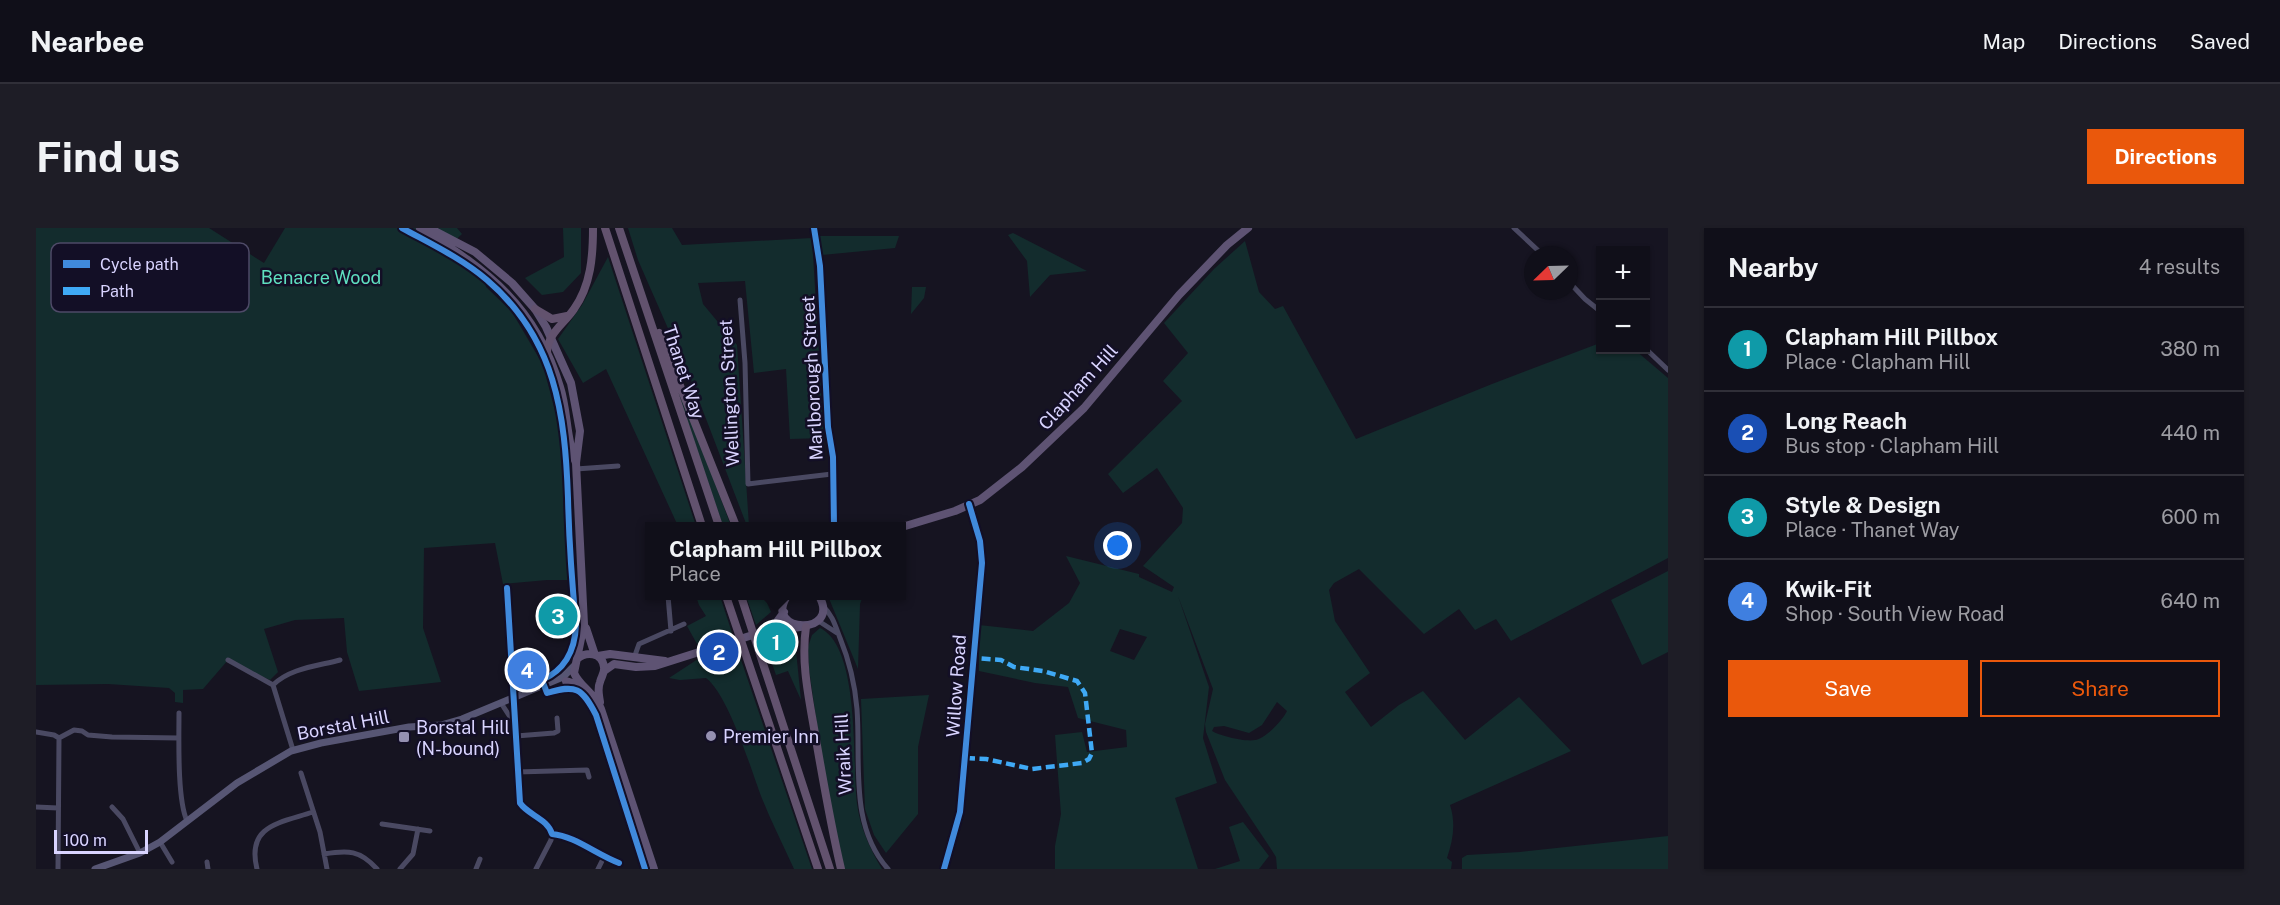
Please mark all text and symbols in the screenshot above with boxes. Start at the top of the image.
text: Nearbee [30,25,144,58]
text: Map [1983,29,2025,54]
text: Directions [2058,29,2157,54]
text: Saved [2190,29,2250,54]
button: Directions [2087,129,2244,184]
text: Find us [36,132,180,181]
legend [51,243,249,312]
north arrow [1524,246,1578,300]
map controls [1596,246,1650,354]
button: + [1596,246,1650,300]
text: Nearby [1728,252,1818,283]
text: Cycle path [100,255,179,274]
text: 4 results [2139,255,2220,279]
park label: Benacre Wood [261,267,381,288]
text: Path [100,282,134,301]
street label: Marlborough Street [797,295,827,461]
button: − [1596,300,1650,354]
street label: Wellington Street [715,319,743,467]
street label: Thanet Way [659,322,709,422]
text: Clapham Hill Pillbox [1785,324,1998,350]
text: 1 [1743,337,1752,361]
text: 380 m [2160,337,2220,361]
street label: Clapham Hill [1034,340,1122,434]
text: Place · Clapham Hill [1785,350,1971,374]
text: Long Reach [1785,408,1907,434]
text: 2 [1741,421,1754,445]
text: 440 m [2160,421,2220,445]
text: Bus stop · Clapham Hill [1785,434,1999,458]
text: Style & Design [1785,492,1941,518]
text: 3 [1741,505,1754,529]
text: 600 m [2161,505,2220,529]
text: Place · Thanet Way [1785,518,1960,542]
popup [645,522,906,600]
your location [1103,531,1132,560]
text: Clapham Hill Pillbox [669,536,882,562]
text: Place [669,562,721,586]
text: Kwik-Fit [1785,576,1872,602]
text: 4 [1741,589,1754,613]
text: 640 m [2161,589,2220,613]
pin: 3 [538,594,578,638]
text: Shop · South View Road [1785,602,2005,626]
pin: 1 [756,620,796,664]
pin: 2 [700,630,738,674]
street label: Willow Road [942,634,970,738]
pin: 4 [508,648,546,692]
button: Save [1728,660,1968,717]
button: Share [1980,660,2220,717]
street label: Borstal Hill [295,706,391,744]
street label: Wraik Hill [830,713,856,795]
place label: Borstal Hill (N-bound) [416,717,510,759]
place label: Premier Inn [723,726,819,747]
marker: Premier Inn [704,729,718,743]
marker: Borstal Hill (N-bound) [397,730,411,744]
scale bar [54,827,148,854]
text: 100 m [63,831,107,850]

